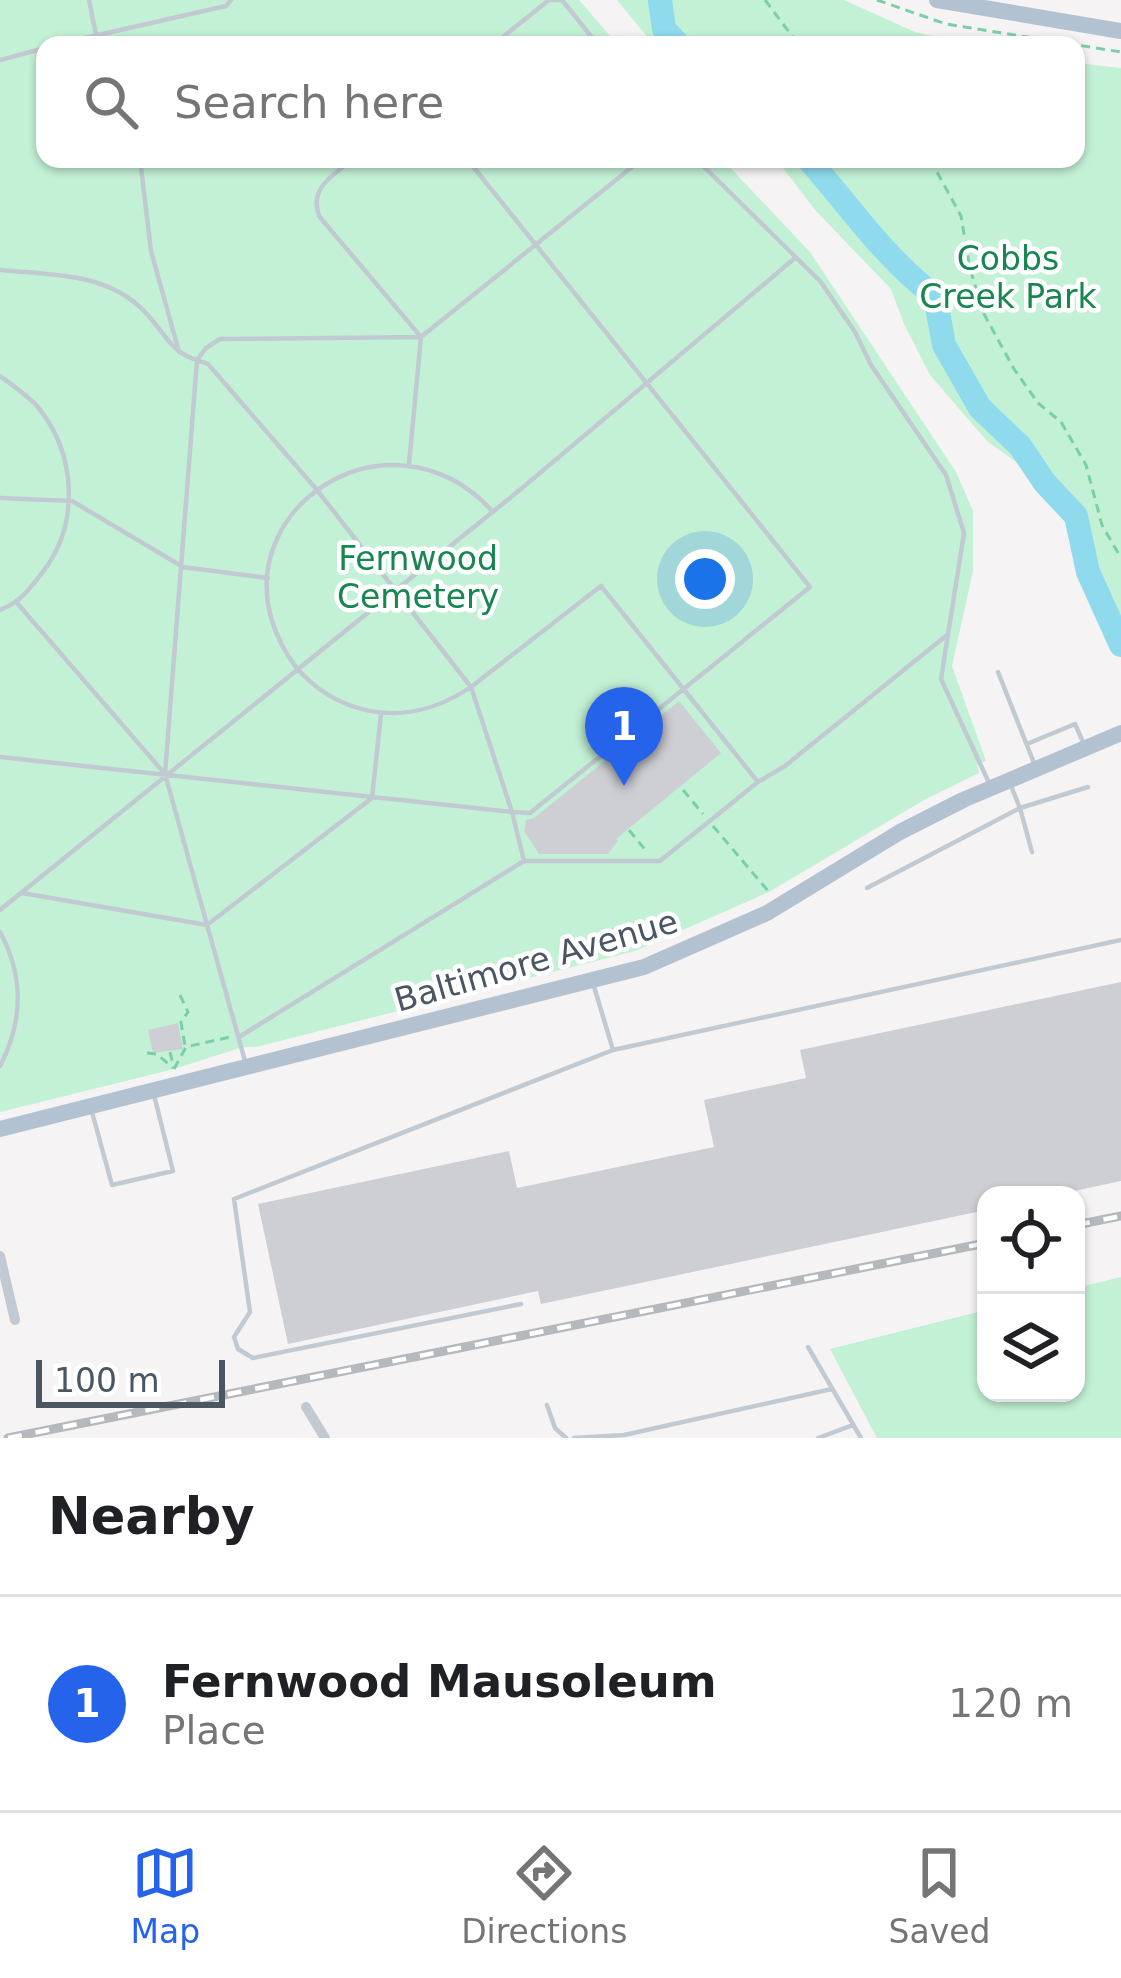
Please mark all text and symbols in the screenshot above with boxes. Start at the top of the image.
search box [36,36,1085,168]
icon: search [78,69,144,135]
text: Search here [174,76,444,129]
park label: Cobbs Creek Park [919,239,1098,316]
park label: Fernwood Cemetery [337,539,499,616]
your location [675,549,735,609]
pin: 1 [585,687,663,786]
street label: Baltimore Avenue [390,901,682,1020]
map controls [977,1186,1085,1402]
button: locate [977,1186,1085,1294]
button: layers [977,1294,1085,1402]
scale bar [36,1354,225,1407]
text: 100 m [54,1361,160,1400]
text: Nearby [48,1487,255,1546]
text: Fernwood Mausoleum [162,1655,717,1708]
text: 1 [73,1681,101,1726]
text: 120 m [948,1681,1073,1726]
text: Place [162,1708,266,1753]
tab: Map [131,1840,200,1951]
tab: Directions [461,1840,627,1951]
tab: Saved [889,1840,990,1951]

